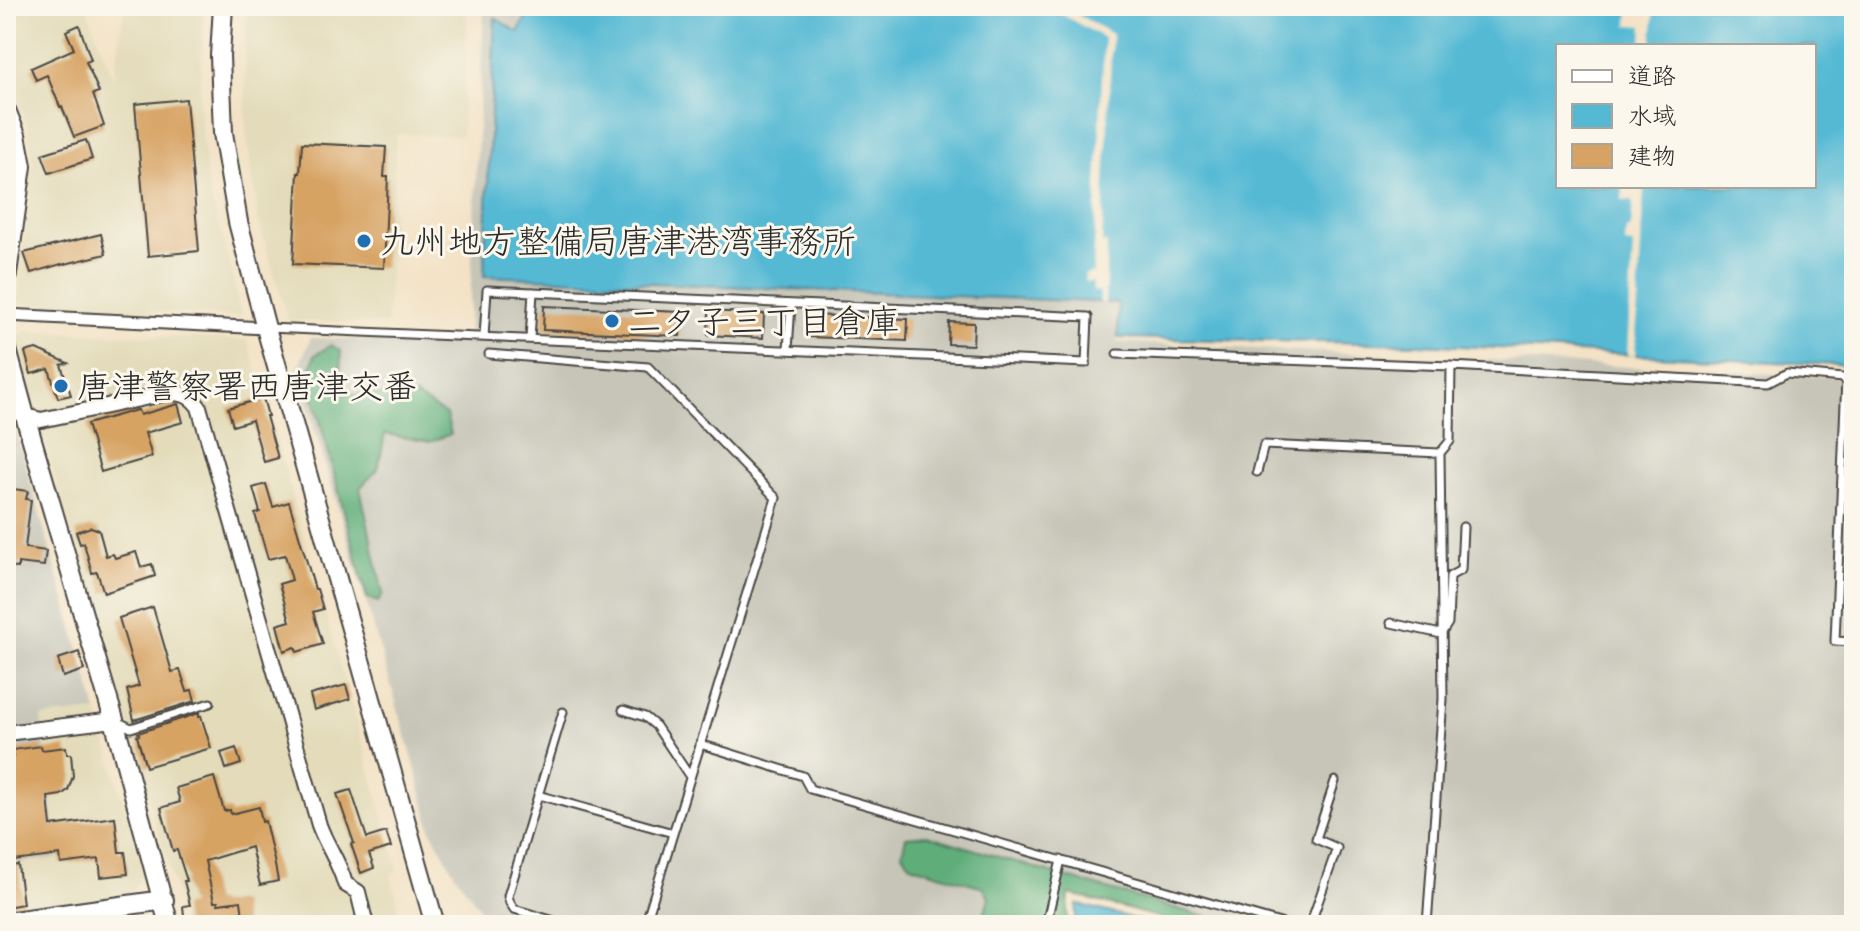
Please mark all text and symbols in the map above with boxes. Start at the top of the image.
legend [1556,44,1816,188]
text: 道路 [1628,61,1676,96]
text: 水域 [1628,101,1676,136]
text: 建物 [1628,141,1676,176]
place label: 九州地方整備局唐津港湾事務所 [380,220,856,270]
marker: 九州地方整備局唐津港湾事務所 [355,232,373,250]
place label: 二タ子三丁目倉庫 [628,300,900,350]
marker: 二タ子三丁目倉庫 [603,312,621,330]
place label: 唐津警察署西唐津交番 [77,365,417,415]
marker: 唐津警察署西唐津交番 [52,377,70,395]

